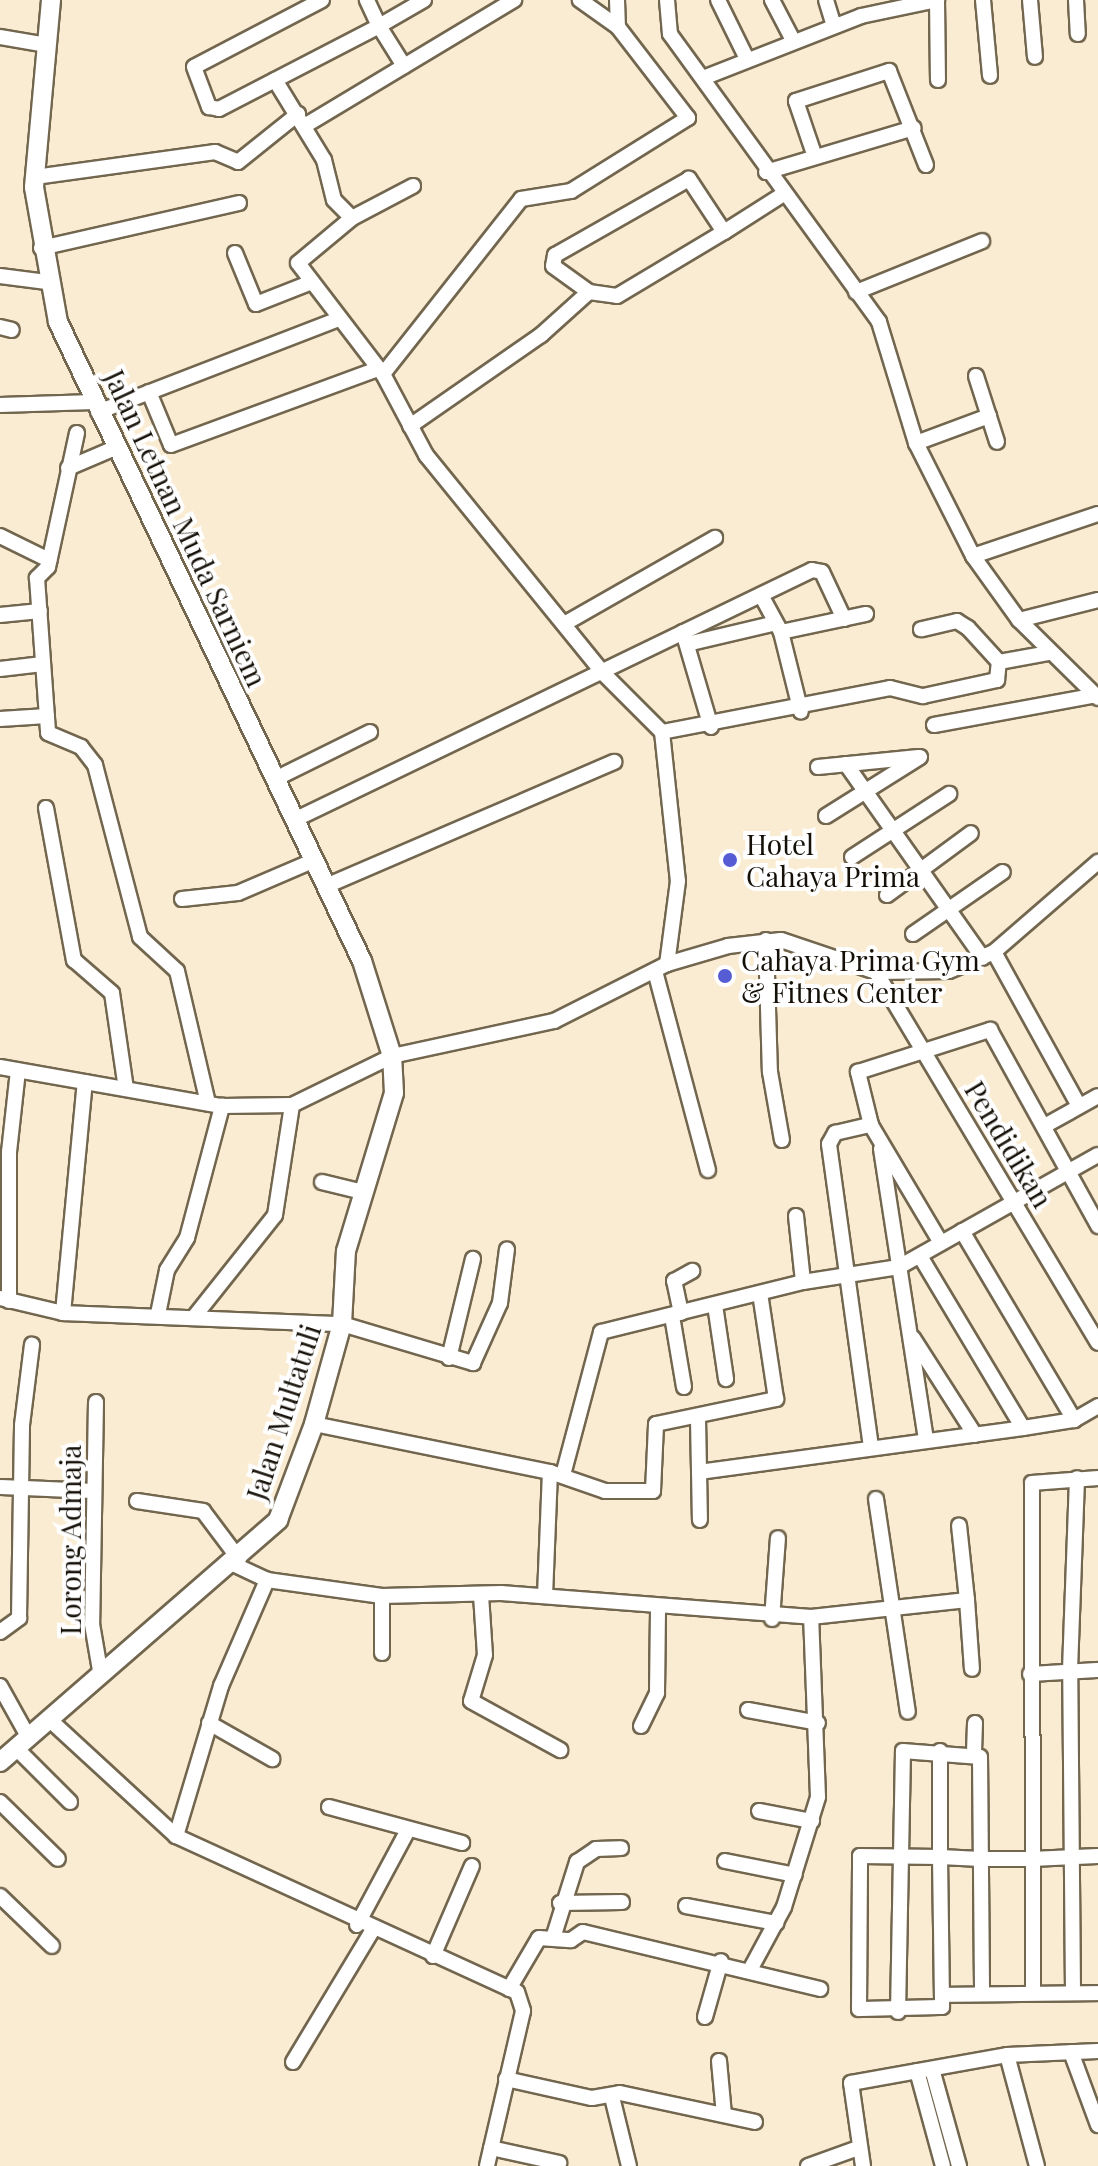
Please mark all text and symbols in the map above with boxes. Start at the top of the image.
street label: Jalan Letnan Muda Sarniem [98,364,274,692]
place label: Hotel Cahaya Prima [746,827,920,893]
marker: Hotel Cahaya Prima [721,851,739,869]
place label: Cahaya Prima Gym & Fitnes Center [741,943,981,1009]
marker: Cahaya Prima Gym & Fitnes Center [716,967,734,985]
street label: Pendidikan [958,1075,1060,1213]
street label: Jalan Multatuli [239,1320,327,1504]
street label: Lorong Admaja [53,1444,87,1636]

